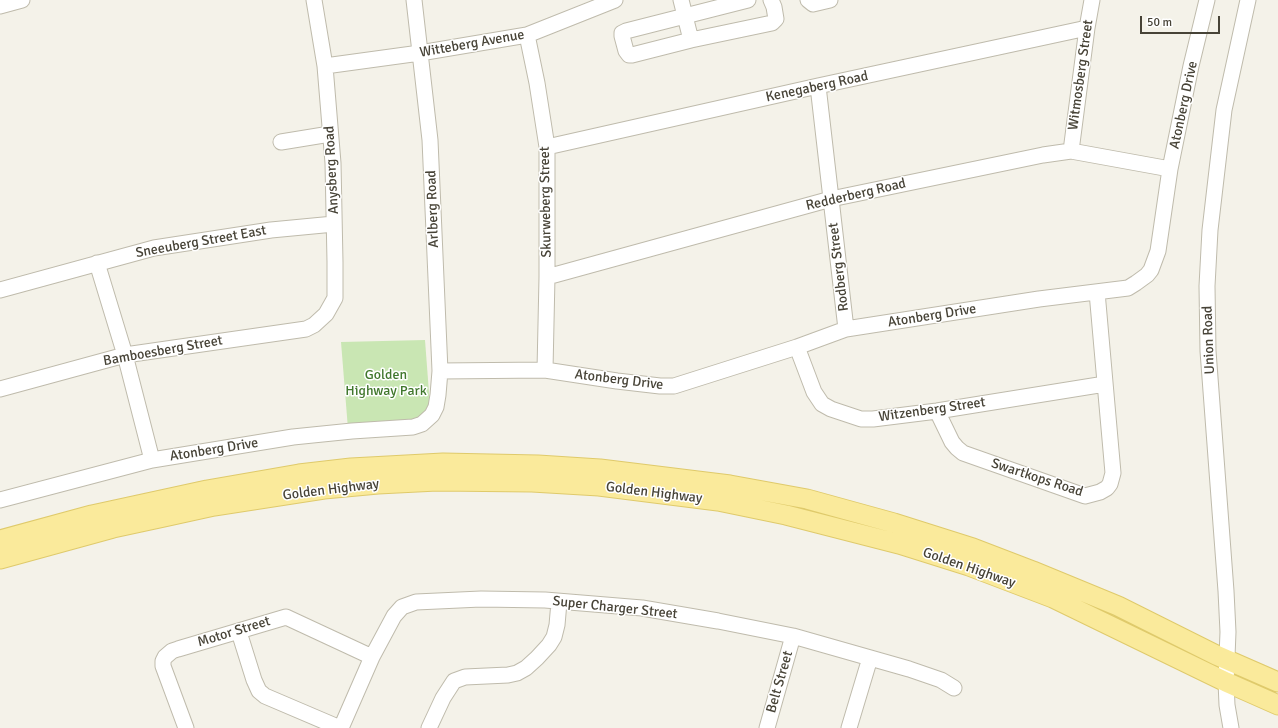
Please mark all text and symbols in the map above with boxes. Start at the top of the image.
scale bar [1142,8,1222,34]
text: 50 m [1147,15,1172,30]
street label: Witmosberg Street [1065,19,1097,131]
street label: Witteberg Avenue [418,27,526,61]
street label: Atonberg Drive [1167,60,1201,150]
street label: Kenegaberg Road [764,68,870,106]
street label: Anysberg Road [321,125,343,215]
street label: Skurweberg Street [537,146,555,258]
street label: Arlberg Road [423,170,443,248]
street label: Redderberg Road [804,175,908,215]
street label: Sneeuberg Street East [134,222,268,262]
street label: Rodberg Street [825,222,853,312]
street label: Atonberg Drive [887,301,977,331]
street label: Union Road [1199,305,1219,375]
street label: Bamboesberg Street [102,332,224,370]
street label: Atonberg Drive [574,366,664,394]
park label: Golden Highway Park [345,367,427,400]
street label: Witzenberg Street [877,394,987,426]
street label: Atonberg Drive [169,435,259,465]
street label: Swartkops Road [989,455,1085,501]
street label: Golden Highway [282,476,380,504]
street label: Golden Highway [605,479,703,507]
street label: Golden Highway [920,544,1018,592]
street label: Super Charger Street [552,593,678,623]
street label: Motor Street [196,613,272,651]
street label: Belt Street [763,649,797,715]

